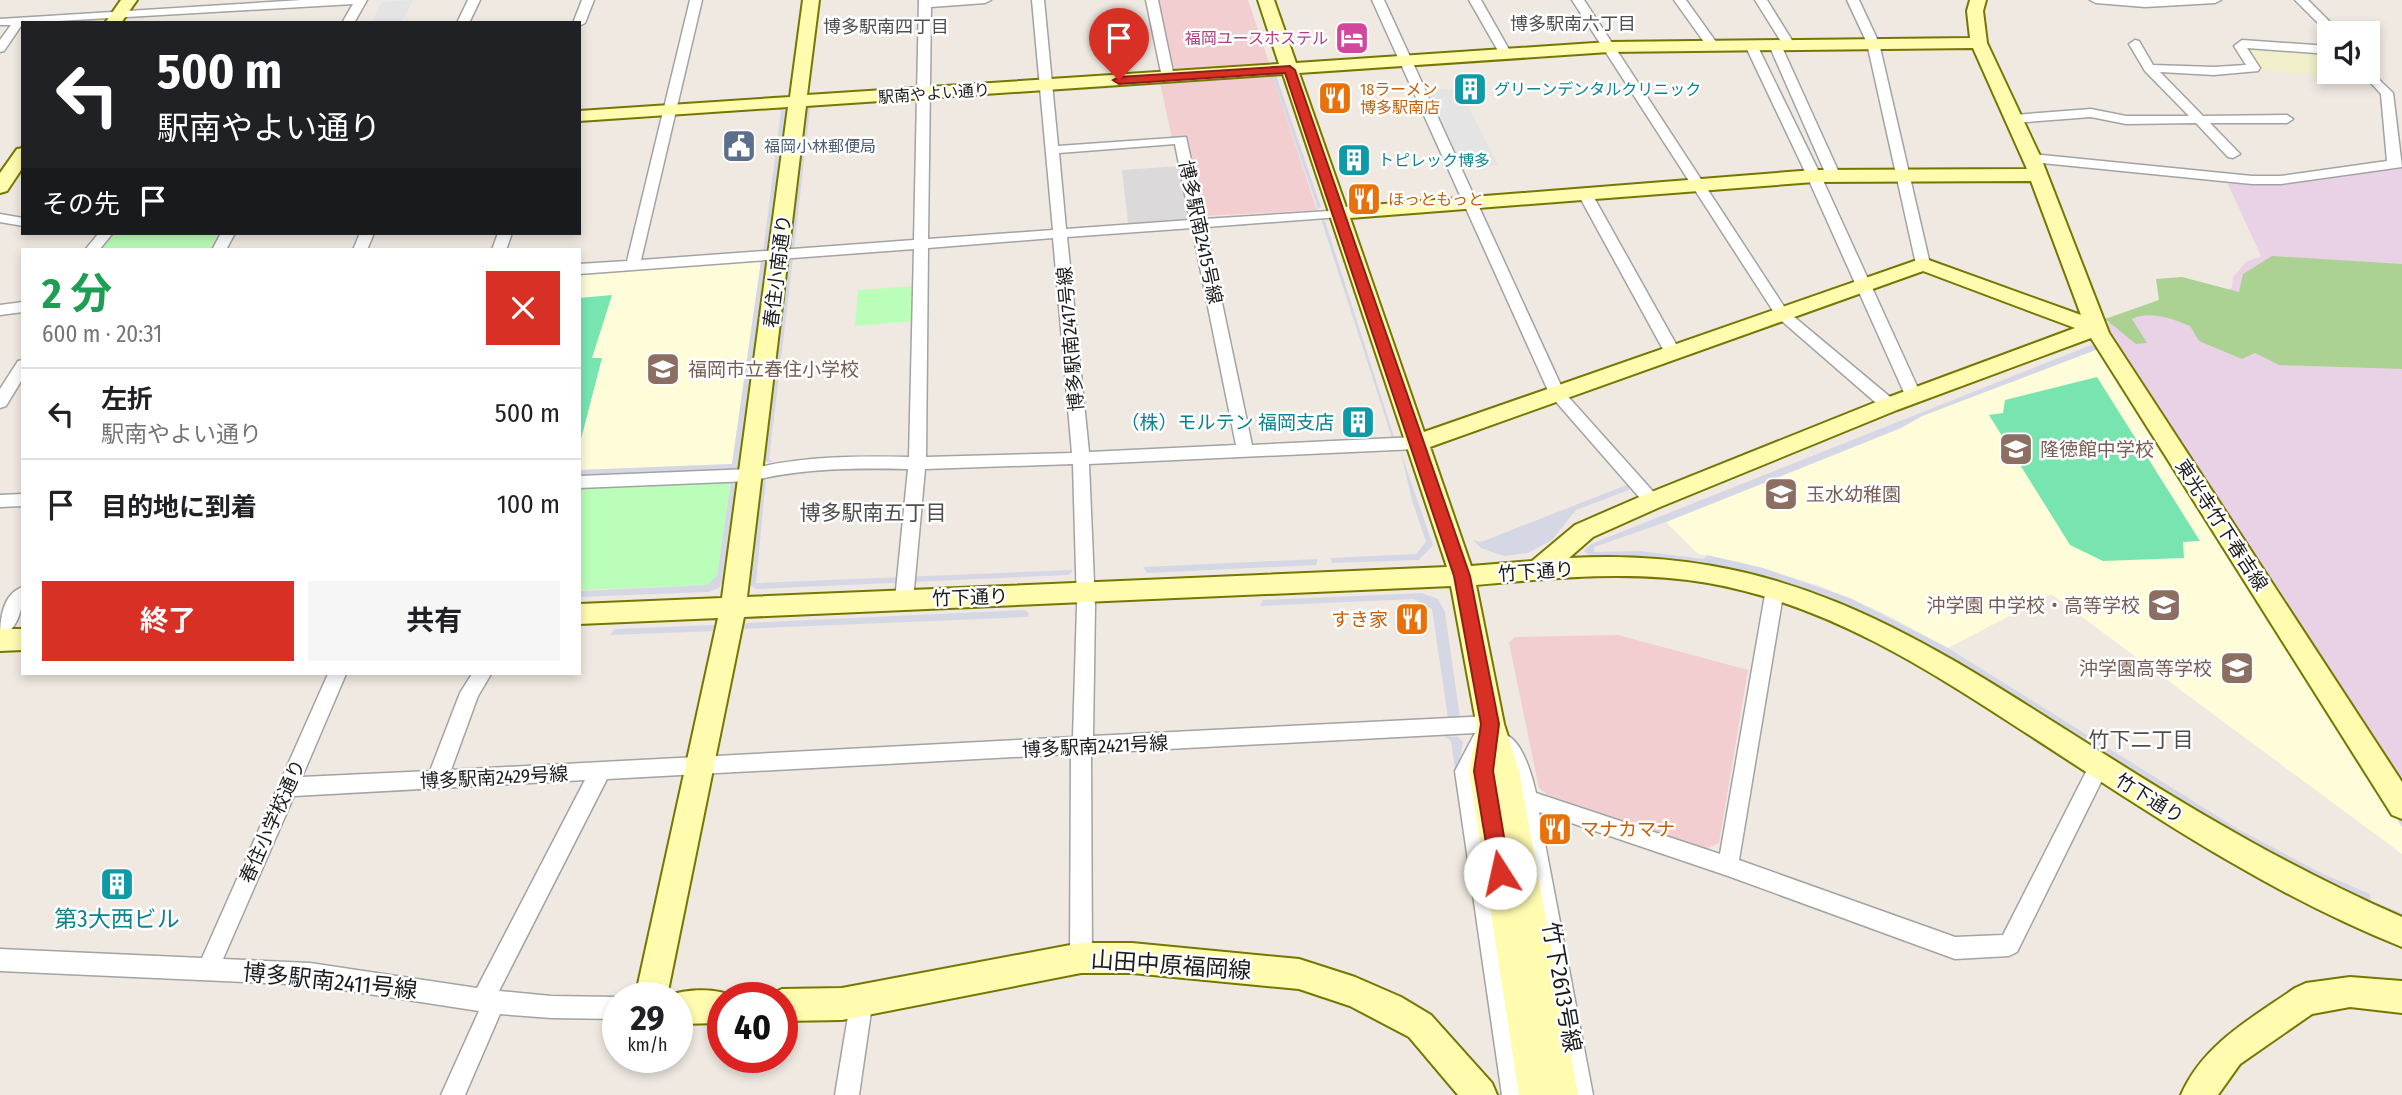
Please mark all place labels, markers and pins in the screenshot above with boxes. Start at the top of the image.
pin [1089,8,1149,80]
hotel icon: 福岡ユースホステル [1333,19,1371,57]
place label: 福岡ユースホステル [1185,29,1328,48]
building icon: グリーンデンタルクリニック [1451,70,1489,108]
restaurant icon: 18ラーメン 博多駅南店 [1316,79,1354,117]
place label: 18ラーメン 博多駅南店 [1360,80,1440,117]
place label: グリーンデンタルクリニック [1494,80,1701,99]
public building icon: 福岡小林郵便局 [720,127,758,165]
place label: 福岡小林郵便局 [764,137,876,156]
building icon: トピレック博多 [1335,141,1373,179]
place label: トピレック博多 [1378,151,1490,170]
restaurant icon: ほっともっと [1345,180,1383,218]
place label: ほっともっと [1388,190,1484,209]
school or university icon: 福岡市立春住小学校 [644,350,682,388]
place label: 福岡市立春住小学校 [688,358,859,381]
building icon: （株）モルテン 福岡支店 [1339,403,1377,441]
place label: （株）モルテン 福岡支店 [1121,411,1334,434]
school or university icon: 隆徳館中学校 [1997,430,2035,468]
place label: 隆徳館中学校 [2040,438,2154,461]
school or university icon: 玉水幼稚園 [1762,475,1800,513]
place label: 玉水幼稚園 [1806,483,1901,506]
school or university icon: 沖学園 中学校・高等学校 [2145,586,2183,624]
place label: 沖学園 中学校・高等学校 [1927,594,2140,617]
restaurant icon: すき家 [1393,600,1431,638]
place label: すき家 [1331,608,1388,631]
school or university icon: 沖学園高等学校 [2218,649,2256,687]
place label: 沖学園高等学校 [2079,657,2212,680]
restaurant icon: マナカマナ [1536,810,1574,848]
place label: マナカマナ [1580,818,1675,841]
building icon: 第3大西ビル [98,865,136,903]
place label: 第3大西ビル [54,905,180,933]

